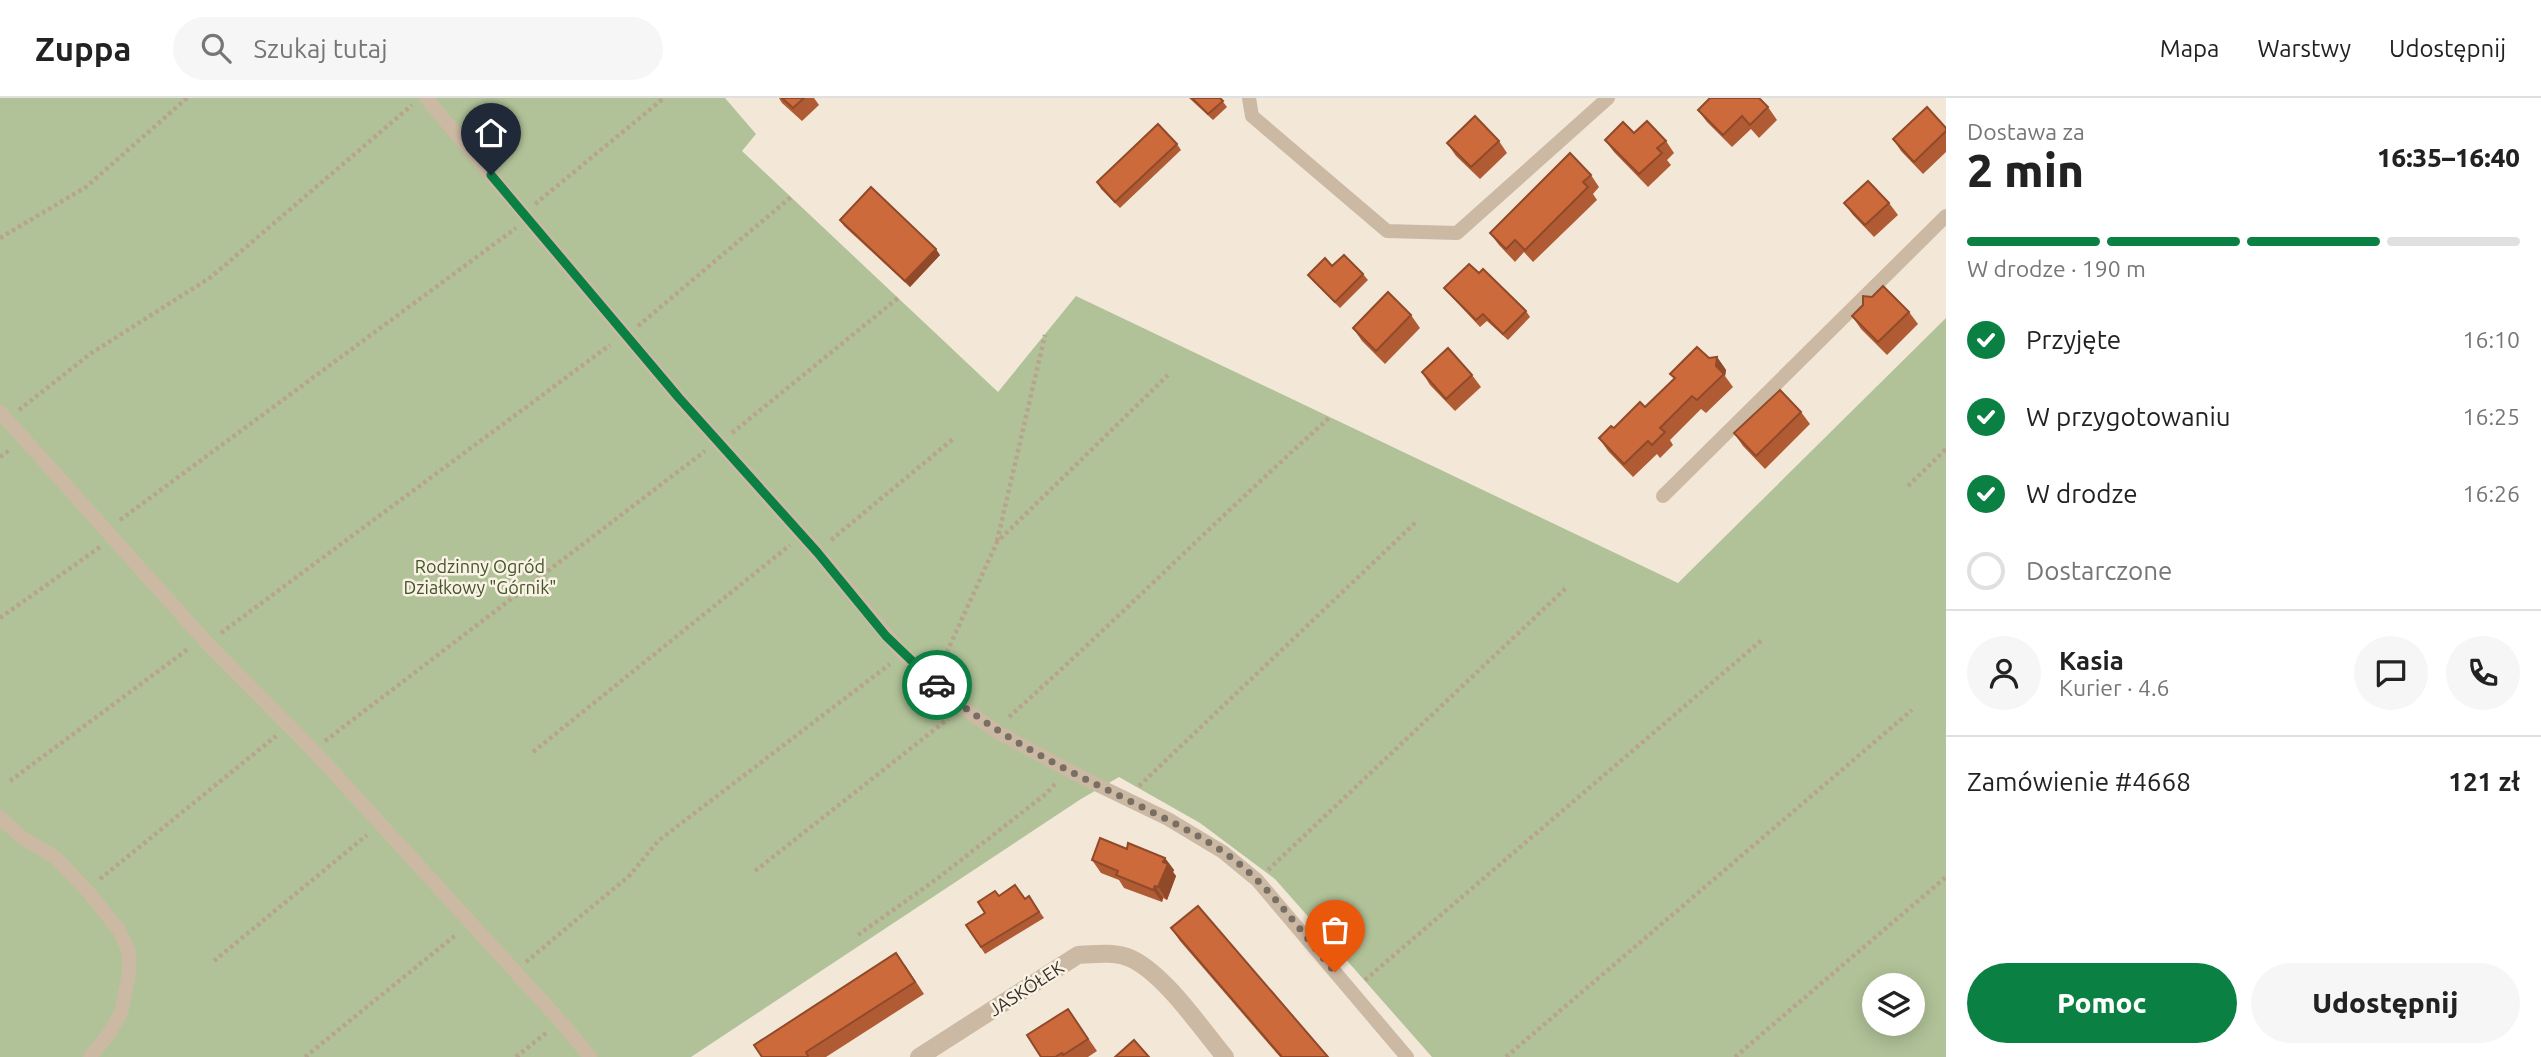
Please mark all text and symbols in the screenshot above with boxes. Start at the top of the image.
search box [173,17,663,80]
icon: search [197,29,235,67]
text: Zuppa [35,30,131,67]
text: Szukaj tutaj [253,34,388,63]
text: Mapa [2160,35,2219,62]
text: Warstwy [2257,35,2351,62]
text: Udostępnij [2389,35,2506,62]
pin [461,103,521,175]
icon: home [472,114,510,152]
text: Dostawa za [1967,119,2085,144]
text: 16:35–16:40 [2377,143,2520,172]
text: 2 min [1967,144,2084,196]
text: W drodze · 190 m [1967,256,2146,281]
icon: check [1967,321,2005,359]
text: Przyjęte [2026,325,2121,354]
text: 16:10 [2462,327,2520,352]
icon: check [1967,398,2005,436]
text: W przygotowaniu [2026,402,2231,431]
text: 16:25 [2462,404,2520,429]
icon: check [1967,475,2005,513]
text: W drodze [2026,479,2138,508]
text: 16:26 [2462,481,2520,506]
park label: Rodzinny Ogród Działkowy "Górnik" [404,556,556,597]
text: Dostarczone [2026,556,2172,585]
button: person [1967,636,2041,710]
button: chat [2354,636,2428,710]
button: phone [2446,636,2520,710]
text: Kasia [2059,646,2124,675]
courier [902,650,972,720]
icon: car [918,666,956,704]
text: Kurier · 4.6 [2059,675,2170,700]
text: Zamówienie #4668 [1967,767,2191,796]
text: 121 zł [2448,767,2520,796]
pin [1305,900,1365,972]
icon: bag [1316,911,1354,949]
street label: JASKÓŁEK [984,956,1067,1020]
button: Pomoc [1967,963,2237,1043]
button: Udostępnij [2251,963,2520,1043]
map controls [1862,973,1925,1036]
button: layers [1862,973,1925,1036]

